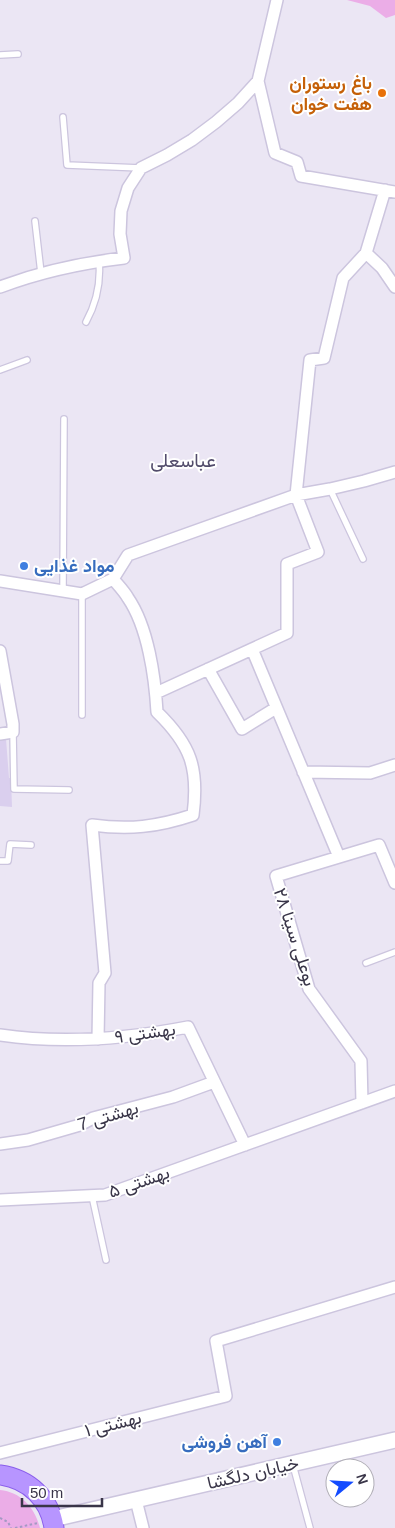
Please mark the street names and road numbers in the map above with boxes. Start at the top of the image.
street label: بوعلی سینا ۲۸ [269,886,320,989]
street label: بهشتی ۹ [113,1019,177,1048]
street label: بهشتی 7 [75,1097,141,1136]
street label: بهشتی ۵ [106,1162,172,1203]
street label: بهشتی ۱ [83,1407,144,1442]
street label: خیابان دلگشا [205,1453,301,1493]

